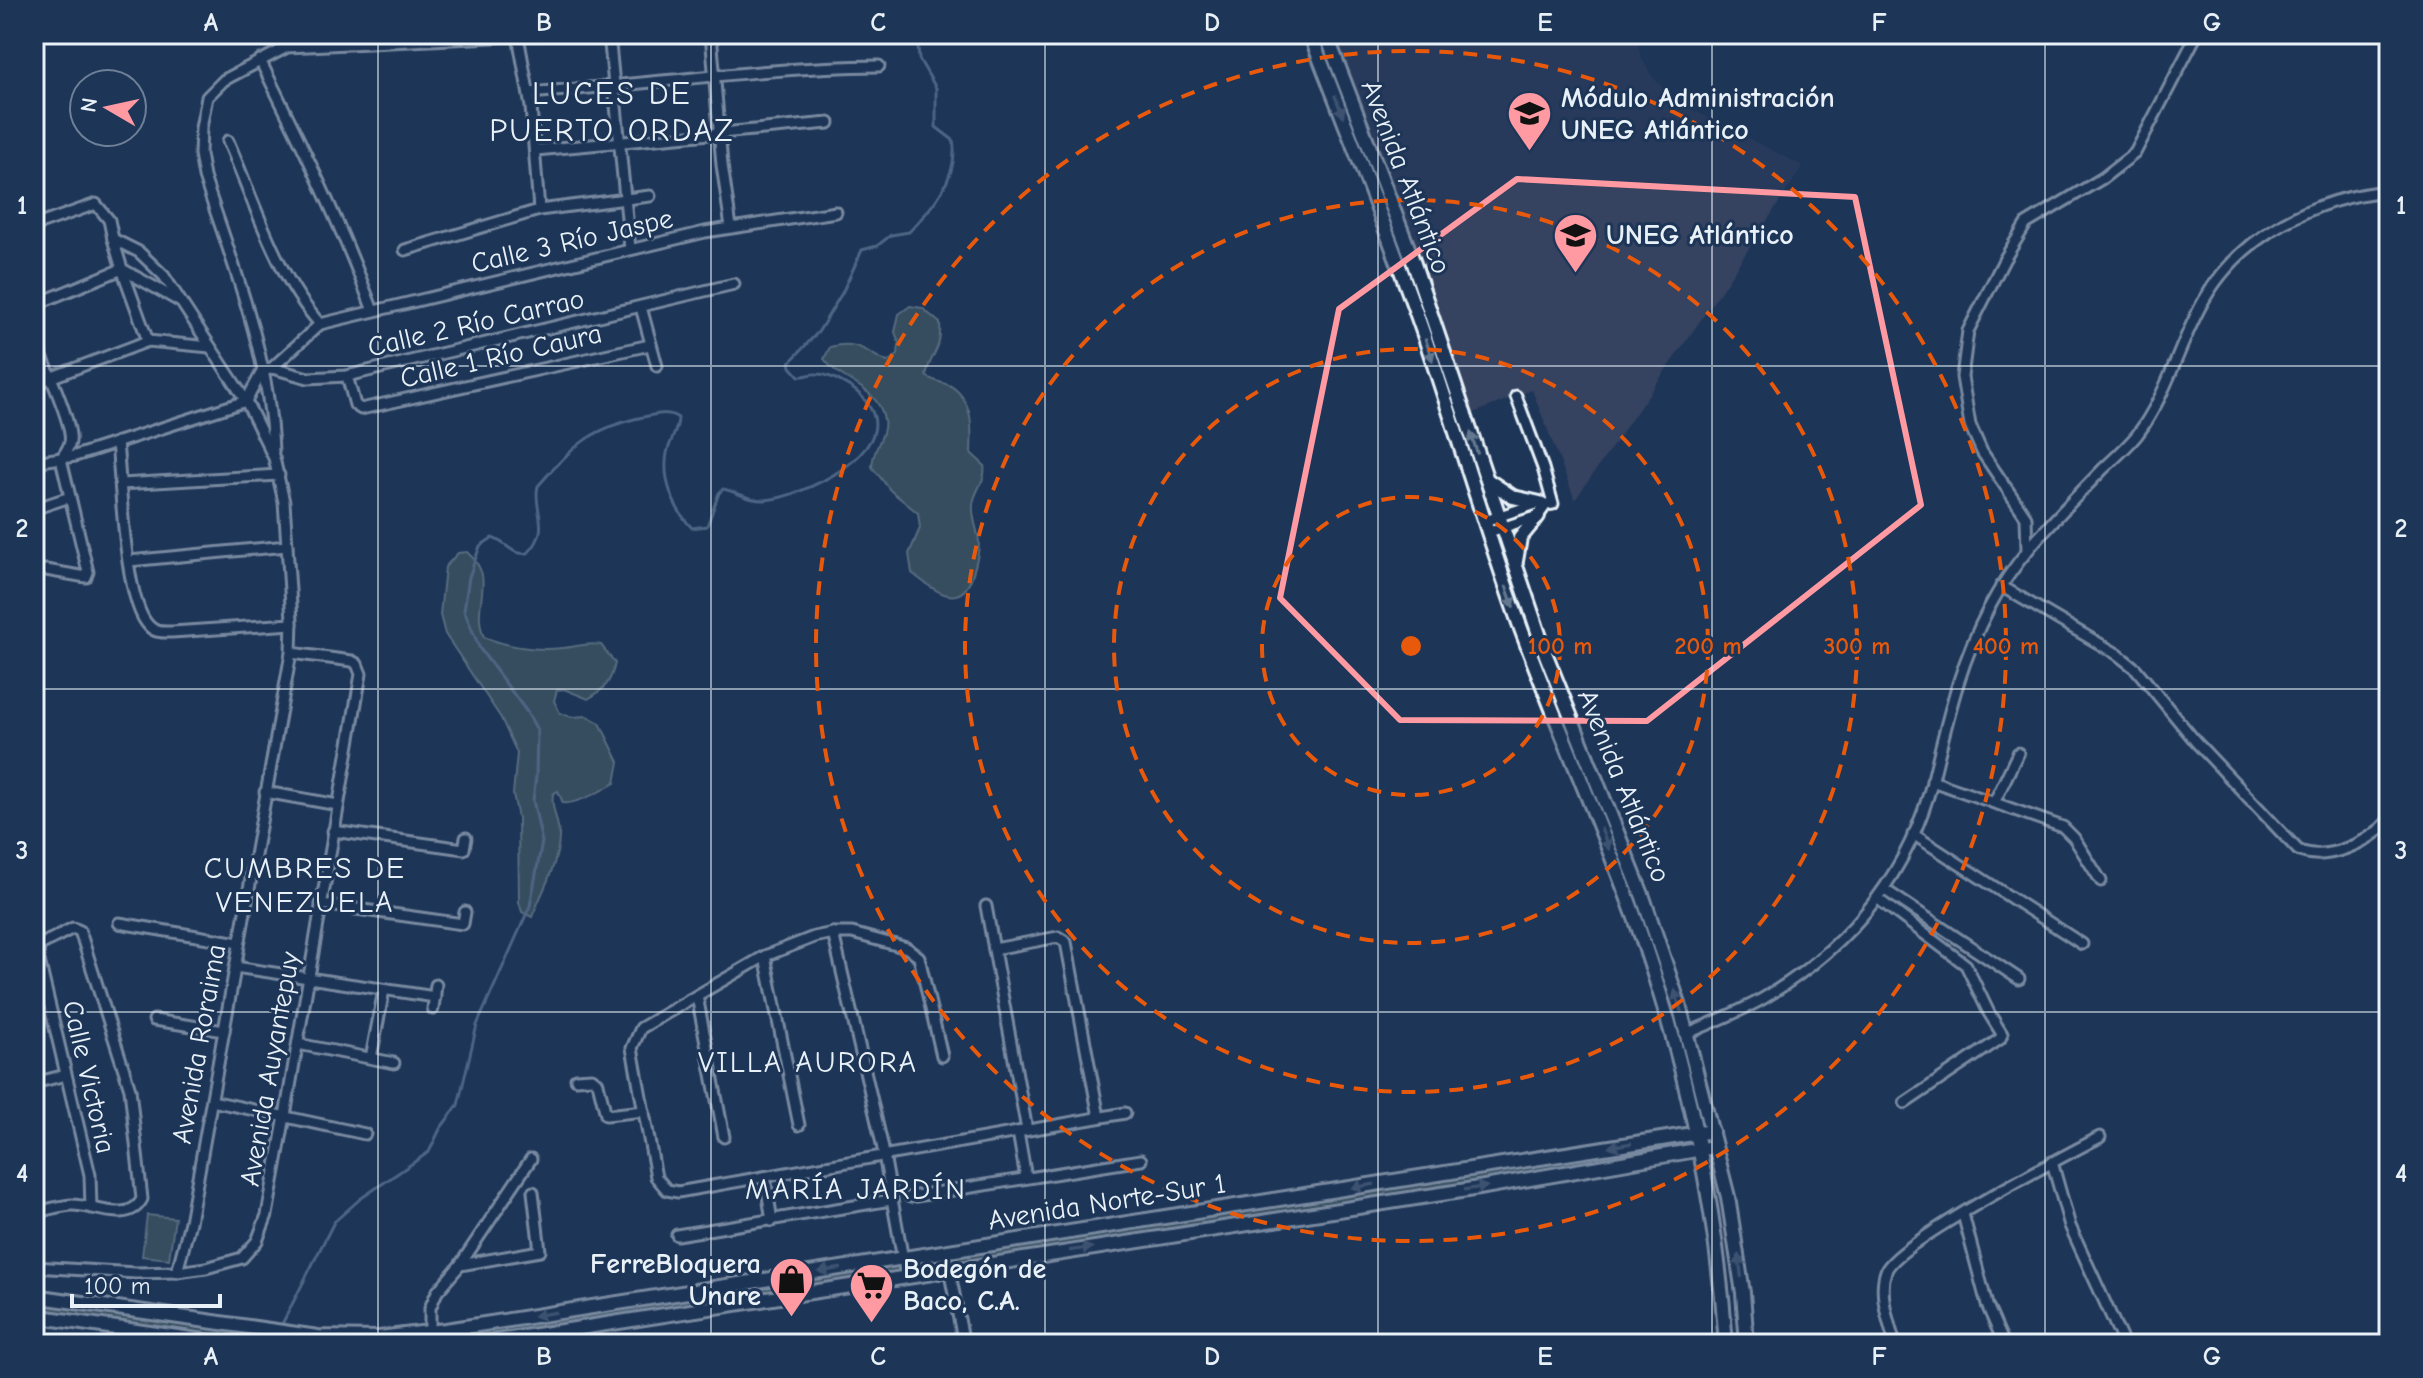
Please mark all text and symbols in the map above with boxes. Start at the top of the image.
text: A [204,8,219,38]
text: B [536,8,552,38]
text: C [870,8,886,38]
text: D [1204,8,1220,38]
text: E [1537,8,1553,38]
text: F [1871,8,1887,38]
text: G [2203,8,2221,38]
north arrow [68,68,148,148]
district label: LUCES DE PUERTO ORDAZ [489,75,735,149]
street label: Avenida Atlántico [1354,76,1458,278]
place label: Módulo Administración UNEG Atlántico [1561,82,1835,146]
school or university icon: Módulo Administración UNEG Atlántico [1506,90,1554,153]
one-way arrow [1333,94,1346,118]
text: N [75,96,103,114]
text: 1 [17,191,27,221]
text: 1 [2396,191,2406,221]
street label: Calle 3 Río Jaspe [468,202,676,280]
school or university icon: UNEG Atlántico [1551,211,1599,274]
place label: UNEG Atlántico [1606,219,1794,251]
street label: Calle 2 Río Carrao [365,283,587,363]
street label: Calle 1 Río Caura [397,317,605,395]
one-way arrow [1423,339,1435,363]
one-way arrow [1468,431,1480,455]
text: 2 [16,514,28,544]
text: 2 [2395,514,2407,544]
one-way arrow [1505,585,1517,609]
centre of rings [1397,632,1425,660]
text: 100 m [1528,632,1592,660]
text: 200 m [1674,632,1742,660]
text: 300 m [1824,632,1890,660]
text: 400 m [1973,632,2039,660]
street label: Avenida Atlántico [1571,685,1677,887]
one-way arrow [1599,827,1612,851]
text: 3 [16,836,28,866]
text: 3 [2395,836,2407,866]
district label: CUMBRES DE VENEZUELA [204,851,406,920]
street label: Avenida Roraima [166,942,232,1146]
street label: Avenida Auyantepuy [234,949,306,1189]
one-way arrow [1671,989,1684,1013]
street label: Calle Victoria [56,997,122,1157]
district label: VILLA AURORA [698,1045,918,1080]
one-way arrow [1607,1139,1632,1151]
text: 4 [16,1159,28,1189]
text: 4 [2395,1159,2407,1189]
street label: Avenida Norte-Sur 1 [986,1167,1228,1237]
district label: MARÍA JARDÍN [745,1172,967,1207]
one-way arrow [1350,1180,1375,1193]
one-way arrow [1464,1181,1489,1194]
one-way arrow [1068,1242,1093,1255]
place label: FerreBloquera Unare [590,1248,761,1312]
place label: Bodegón de Baco, C.A. [903,1253,1047,1317]
one-way arrow [1733,1253,1746,1278]
shop icon: FerreBloquera Unare [768,1256,816,1319]
scale bar [72,1258,220,1308]
supermarket icon: Bodegón de Baco, C.A. [848,1261,896,1324]
one-way arrow [817,1264,842,1277]
text: 100 m [84,1272,151,1300]
one-way arrow [532,1308,557,1321]
text: A [204,1342,219,1372]
text: B [536,1342,552,1372]
text: C [870,1342,886,1372]
text: D [1204,1342,1220,1372]
text: E [1537,1342,1553,1372]
text: F [1871,1342,1887,1372]
text: G [2203,1342,2221,1372]

